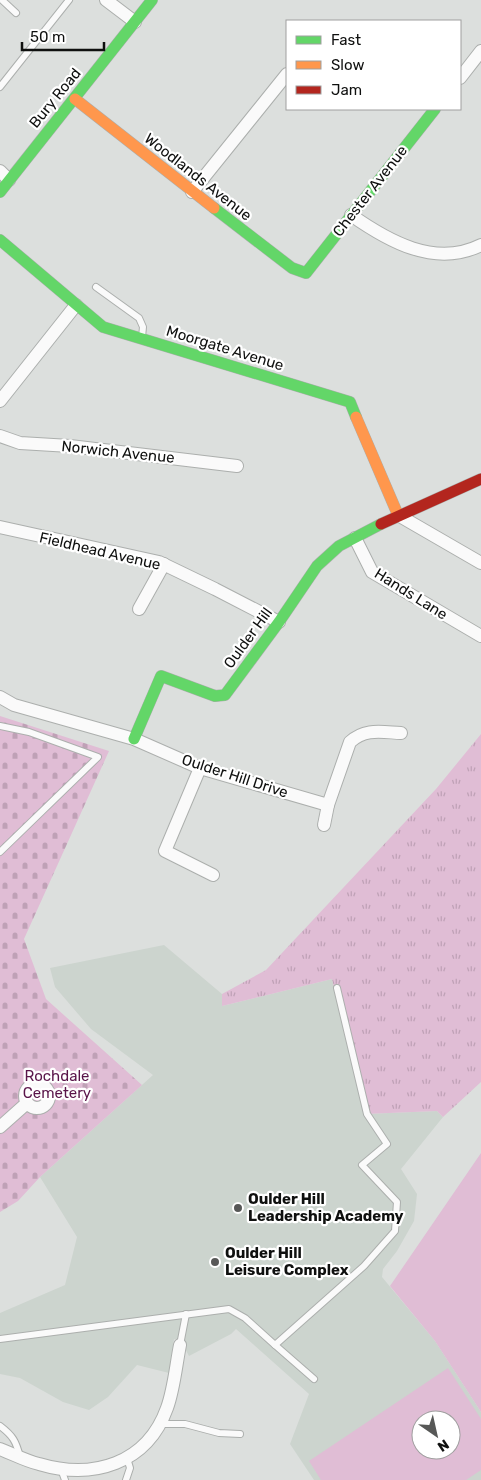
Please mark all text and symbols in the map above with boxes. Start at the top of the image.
scale bar [22,20,105,52]
legend [286,20,461,110]
text: 50 m [30,28,65,46]
text: Fast [331,31,361,49]
text: Slow [331,56,364,74]
street label: Bury Road [25,64,85,132]
text: Jam [331,81,362,99]
street label: Woodlands Avenue [141,130,255,224]
street label: Chester Avenue [329,142,411,240]
street label: Moorgate Avenue [164,322,286,374]
street label: Norwich Avenue [61,437,175,467]
street label: Fieldhead Avenue [38,528,162,574]
street label: Hands Lane [371,564,451,624]
street label: Oulder Hill [220,604,276,672]
street label: Oulder Hill Drive [180,750,290,802]
park label: Rochdale Cemetery [23,1067,91,1102]
place label: Oulder Hill Leadership Academy [248,1190,404,1225]
marker: Oulder Hill Leadership Academy [232,1202,244,1214]
place label: Oulder Hill Leisure Complex [225,1244,349,1279]
marker: Oulder Hill Leisure Complex [209,1256,221,1268]
north arrow [411,1410,461,1460]
text: N [434,1435,452,1455]

